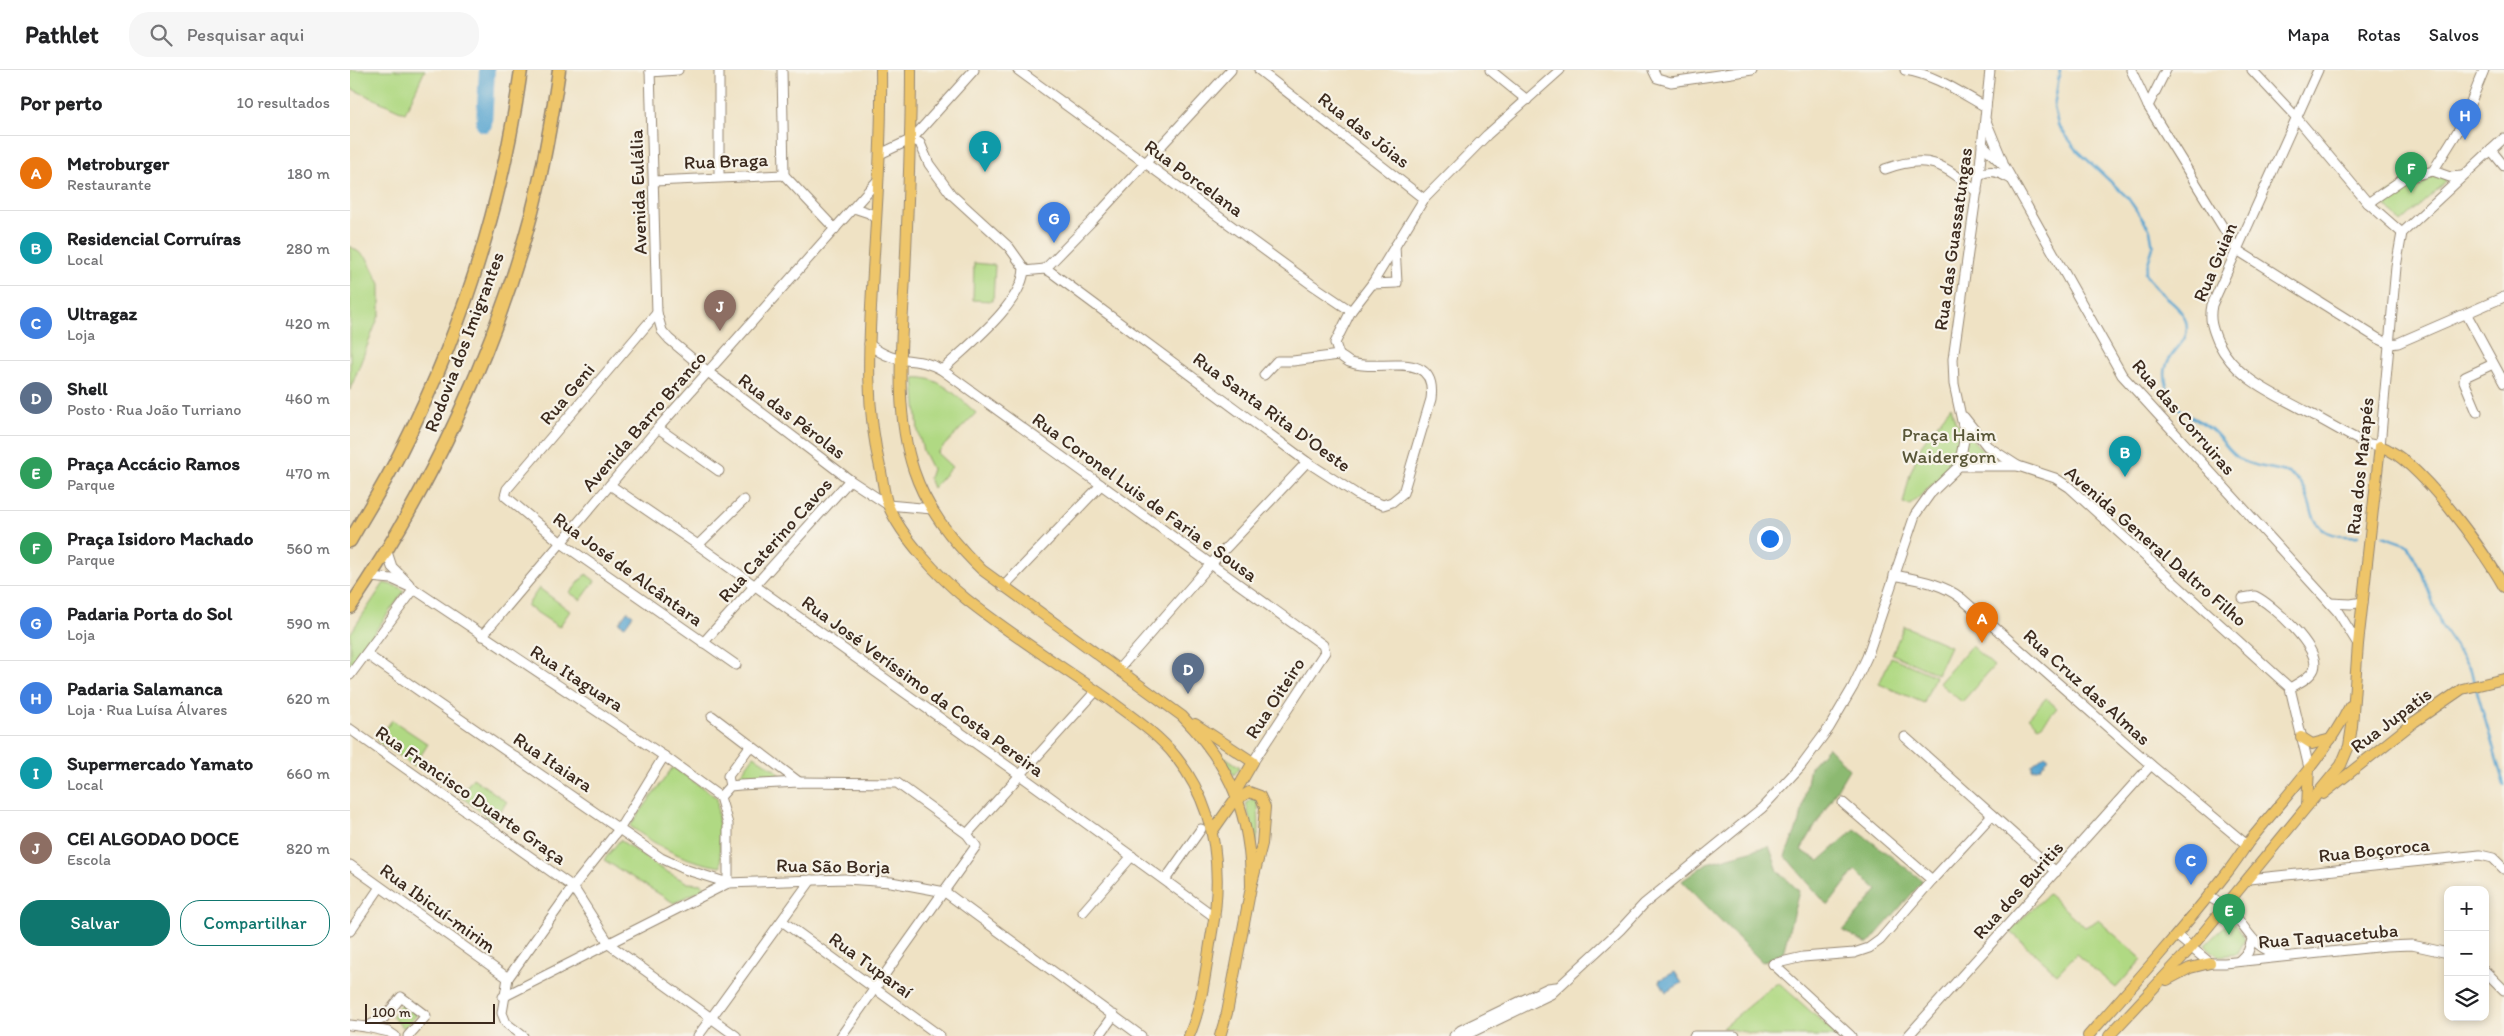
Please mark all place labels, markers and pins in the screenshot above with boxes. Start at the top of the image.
pin: H [2449,99,2481,140]
pin: I [969,131,1001,172]
pin: F [2395,152,2427,193]
pin: G [1038,202,1070,243]
pin: J [704,290,736,331]
pin: B [2109,436,2141,477]
pin: A [1966,602,1998,643]
pin: D [1172,653,1204,694]
pin: C [2175,844,2207,885]
pin: E [2213,894,2245,935]

